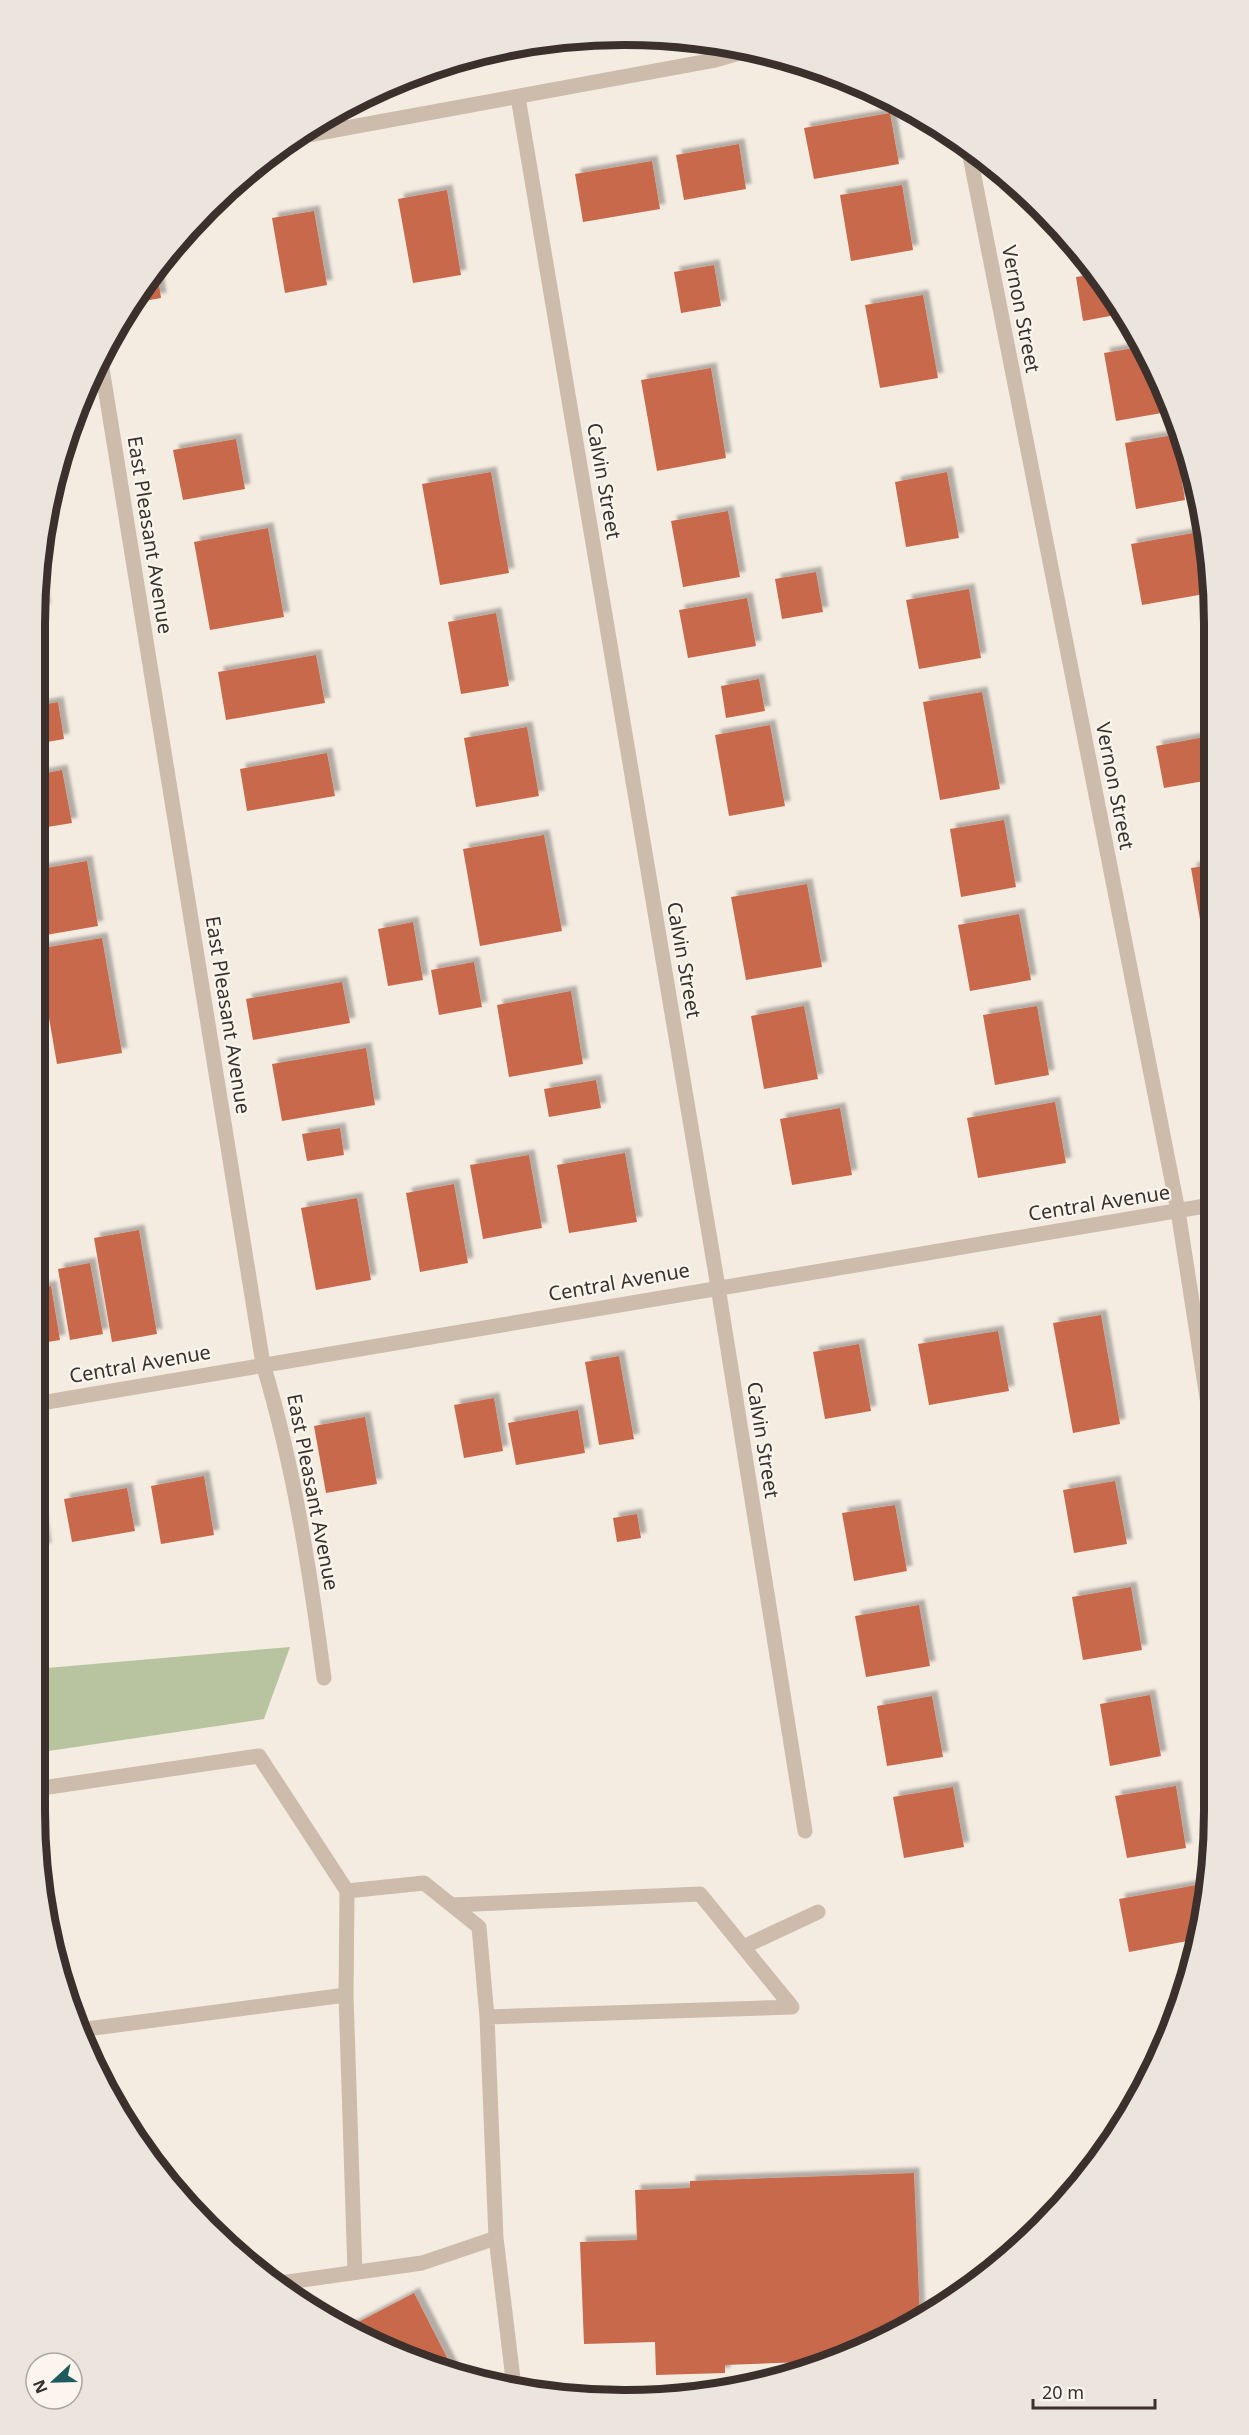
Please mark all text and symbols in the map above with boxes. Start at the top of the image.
street label: Vernon Street [996,243,1047,375]
street label: Calvin Street [581,421,628,541]
street label: East Pleasant Avenue [122,434,179,636]
street label: Vernon Street [1090,720,1141,852]
street label: Calvin Street [661,900,708,1020]
street label: East Pleasant Avenue [200,914,257,1116]
street label: Central Avenue [1026,1178,1172,1227]
street label: Central Avenue [546,1256,692,1307]
street label: Central Avenue [67,1338,213,1389]
street label: Calvin Street [741,1380,786,1500]
street label: East Pleasant Avenue [281,1391,346,1593]
north arrow [24,2351,84,2411]
scale bar [1033,2372,1154,2410]
text: N [27,2376,53,2397]
text: 20 m [1042,2380,1084,2404]

